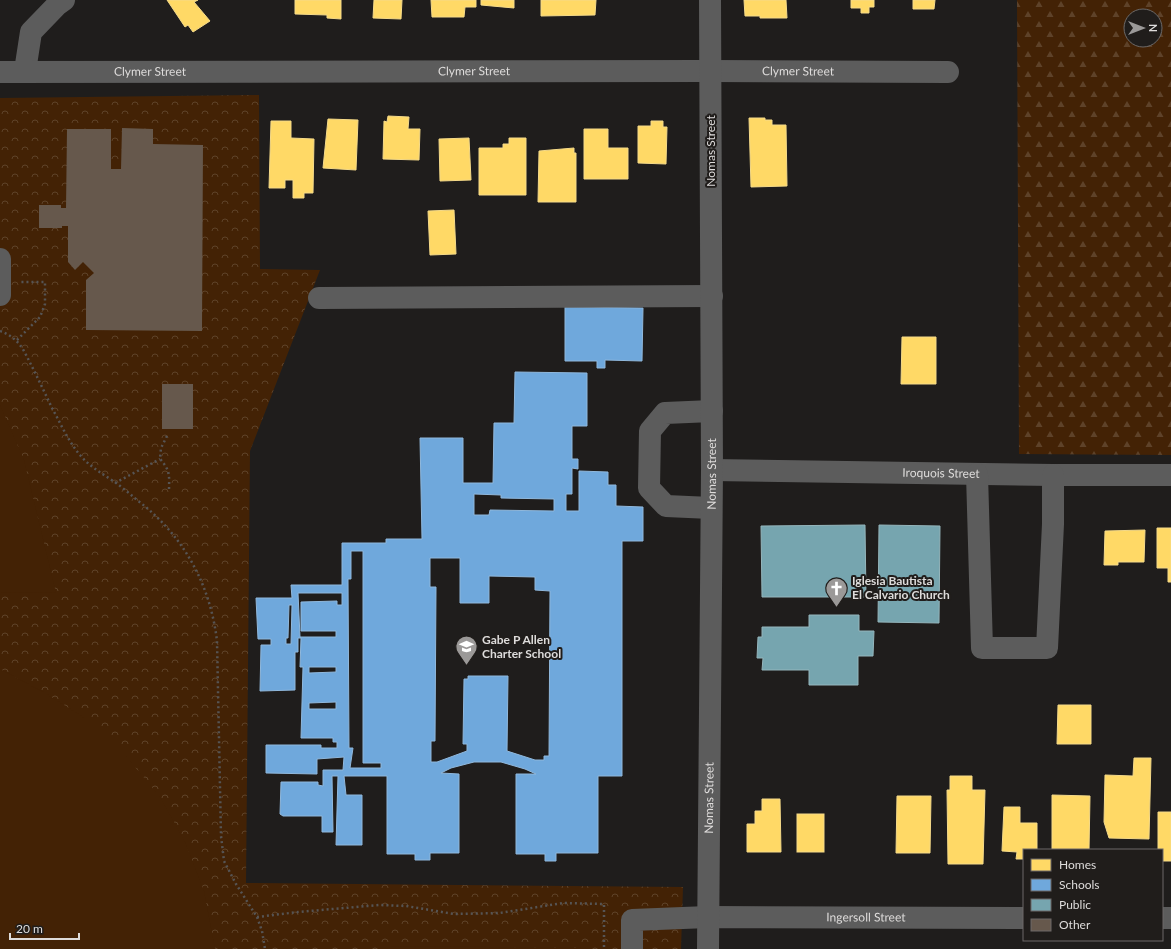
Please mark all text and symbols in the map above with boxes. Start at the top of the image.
north arrow [1123,8,1163,48]
text: N [1147,24,1160,32]
street label: Clymer Street [438,63,511,78]
street label: Clymer Street [762,63,835,79]
street label: Clymer Street [114,64,187,79]
street label: Nomas Street [703,115,718,187]
street label: Nomas Street [704,438,719,510]
street label: Iroquois Street [902,465,980,481]
place label: Iglesia Bautista El Calvario Church [852,573,950,602]
church icon: Iglesia Bautista El Calvario Church [823,575,849,608]
place label: Gabe P Allen Charter School [482,632,561,661]
school or university icon: Gabe P Allen Charter School [453,634,479,667]
street label: Nomas Street [701,761,717,834]
legend [1023,849,1163,941]
text: Homes [1059,857,1096,872]
text: Schools [1059,877,1100,892]
text: Public [1059,897,1091,912]
street label: Ingersoll Street [826,909,906,925]
scale bar [10,915,79,941]
text: Other [1059,917,1091,932]
text: 20 m [16,921,43,936]

